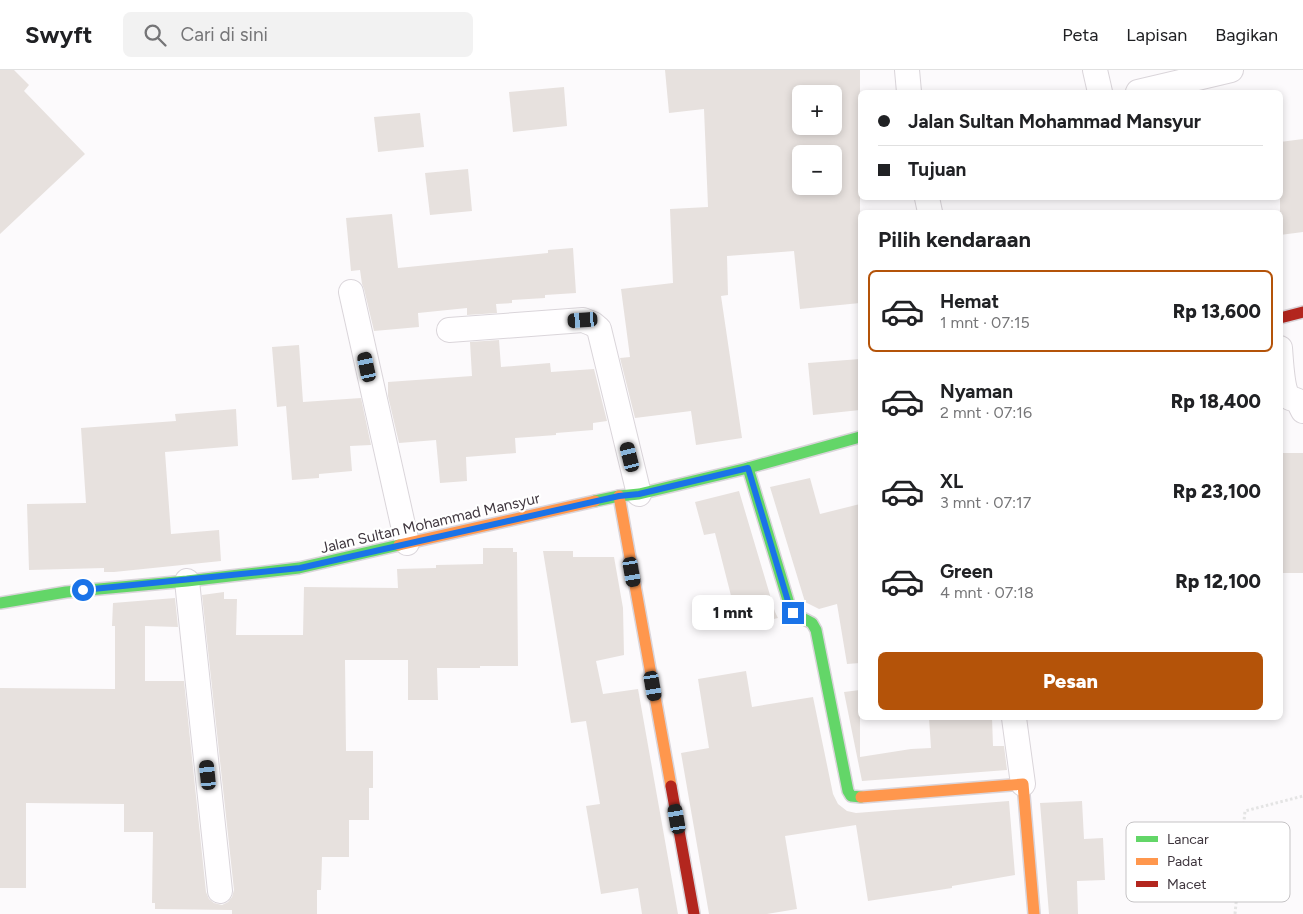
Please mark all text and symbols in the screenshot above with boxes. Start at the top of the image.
search box [123,12,473,57]
text: Swyft [25,20,93,49]
icon: search [141,21,169,49]
text: Cari di sini [181,23,268,46]
text: Peta [1062,24,1098,46]
text: Lapisan [1126,24,1187,46]
text: Bagikan [1215,24,1278,46]
map controls [792,85,842,195]
button: + [792,85,842,135]
text: Jalan Sultan Mohammad Mansyur [908,110,1201,133]
button: − [792,145,842,195]
text: Tujuan [908,158,966,181]
text: Pilih kendaraan [878,226,1031,253]
icon: car [880,289,925,334]
text: Hemat [940,290,999,313]
text: Rp 13,600 [1173,300,1261,323]
car [567,311,598,329]
text: 1 mnt · 07:15 [940,313,1030,332]
car [356,351,377,383]
icon: car [880,379,925,424]
text: Nyaman [940,380,1013,403]
text: Rp 18,400 [1171,390,1261,413]
text: 2 mnt · 07:16 [940,403,1032,422]
car [619,441,640,473]
icon: car [880,469,925,514]
text: XL [940,470,963,493]
text: Rp 23,100 [1173,480,1261,503]
street label: Jalan Sultan Mohammad Mansyur [318,489,542,557]
text: 3 mnt · 07:17 [940,493,1031,512]
car [622,556,641,588]
icon: car [880,559,925,604]
text: Green [940,560,993,583]
text: Rp 12,100 [1175,570,1261,593]
route start [72,579,94,601]
text: 4 mnt · 07:18 [940,583,1034,602]
callout: 1 mnt [693,596,776,630]
route end [782,602,804,624]
text: 1 mnt [713,603,753,622]
button: Pesan [878,652,1263,710]
car [643,670,662,702]
car [198,759,217,791]
car [667,803,686,835]
legend [1126,822,1290,902]
text: Lancar [1167,831,1209,848]
text: Padat [1167,853,1203,870]
text: Macet [1167,876,1207,893]

